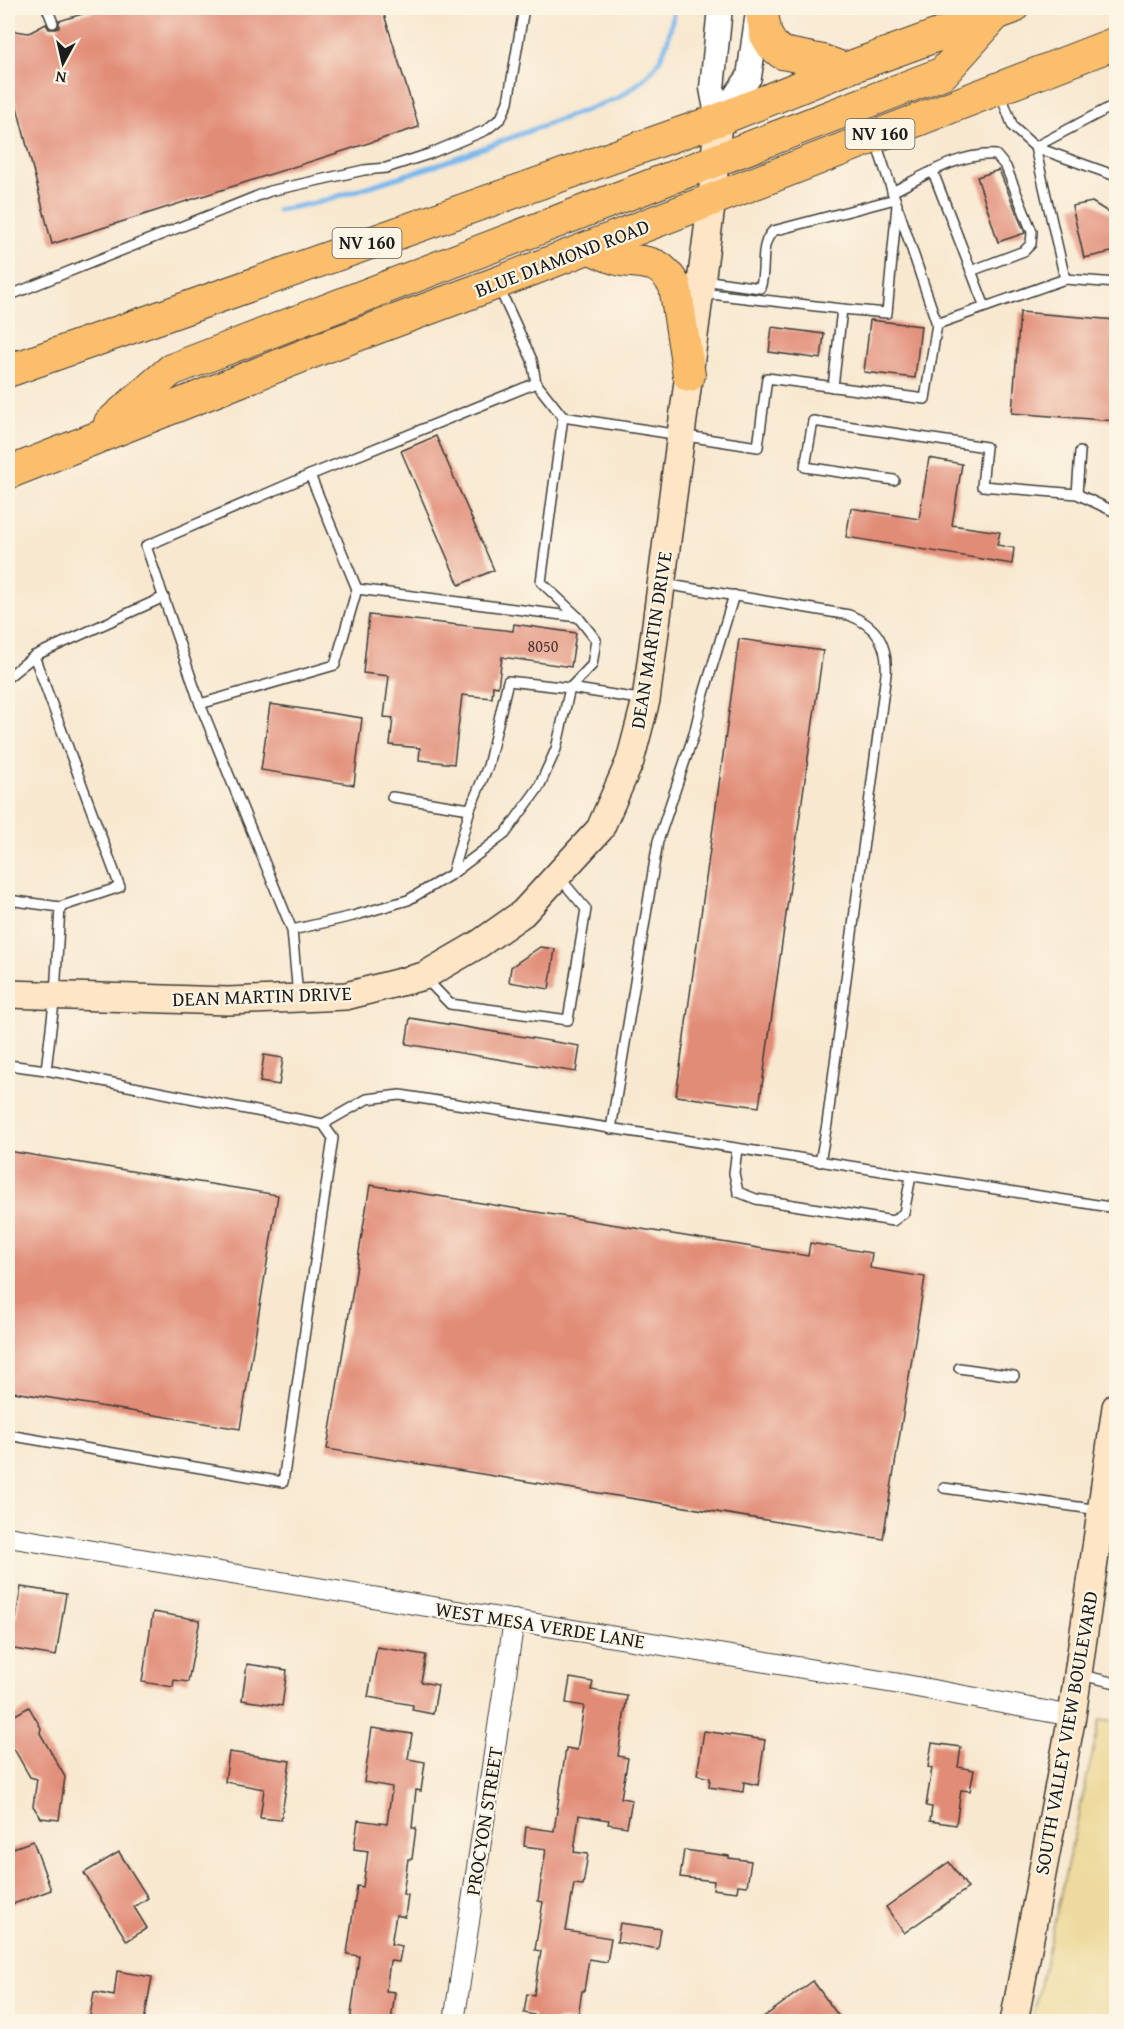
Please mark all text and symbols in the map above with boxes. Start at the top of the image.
north arrow [33,33,93,93]
text: N [54,65,68,90]
road number: NV 160 [846,119,914,149]
street label: BLUE DIAMOND ROAD [470,211,653,304]
road number: NV 160 [332,228,401,258]
street label: DEAN MARTIN DRIVE [622,549,679,731]
house number: 8050 [528,634,559,658]
street label: DEAN MARTIN DRIVE [172,978,352,1013]
street label: SOUTH VALLEY VIEW BOULEVARD [1026,1589,1105,1877]
street label: WEST MESA VERDE LANE [433,1594,647,1655]
street label: PROCYON STREET [457,1745,510,1897]

